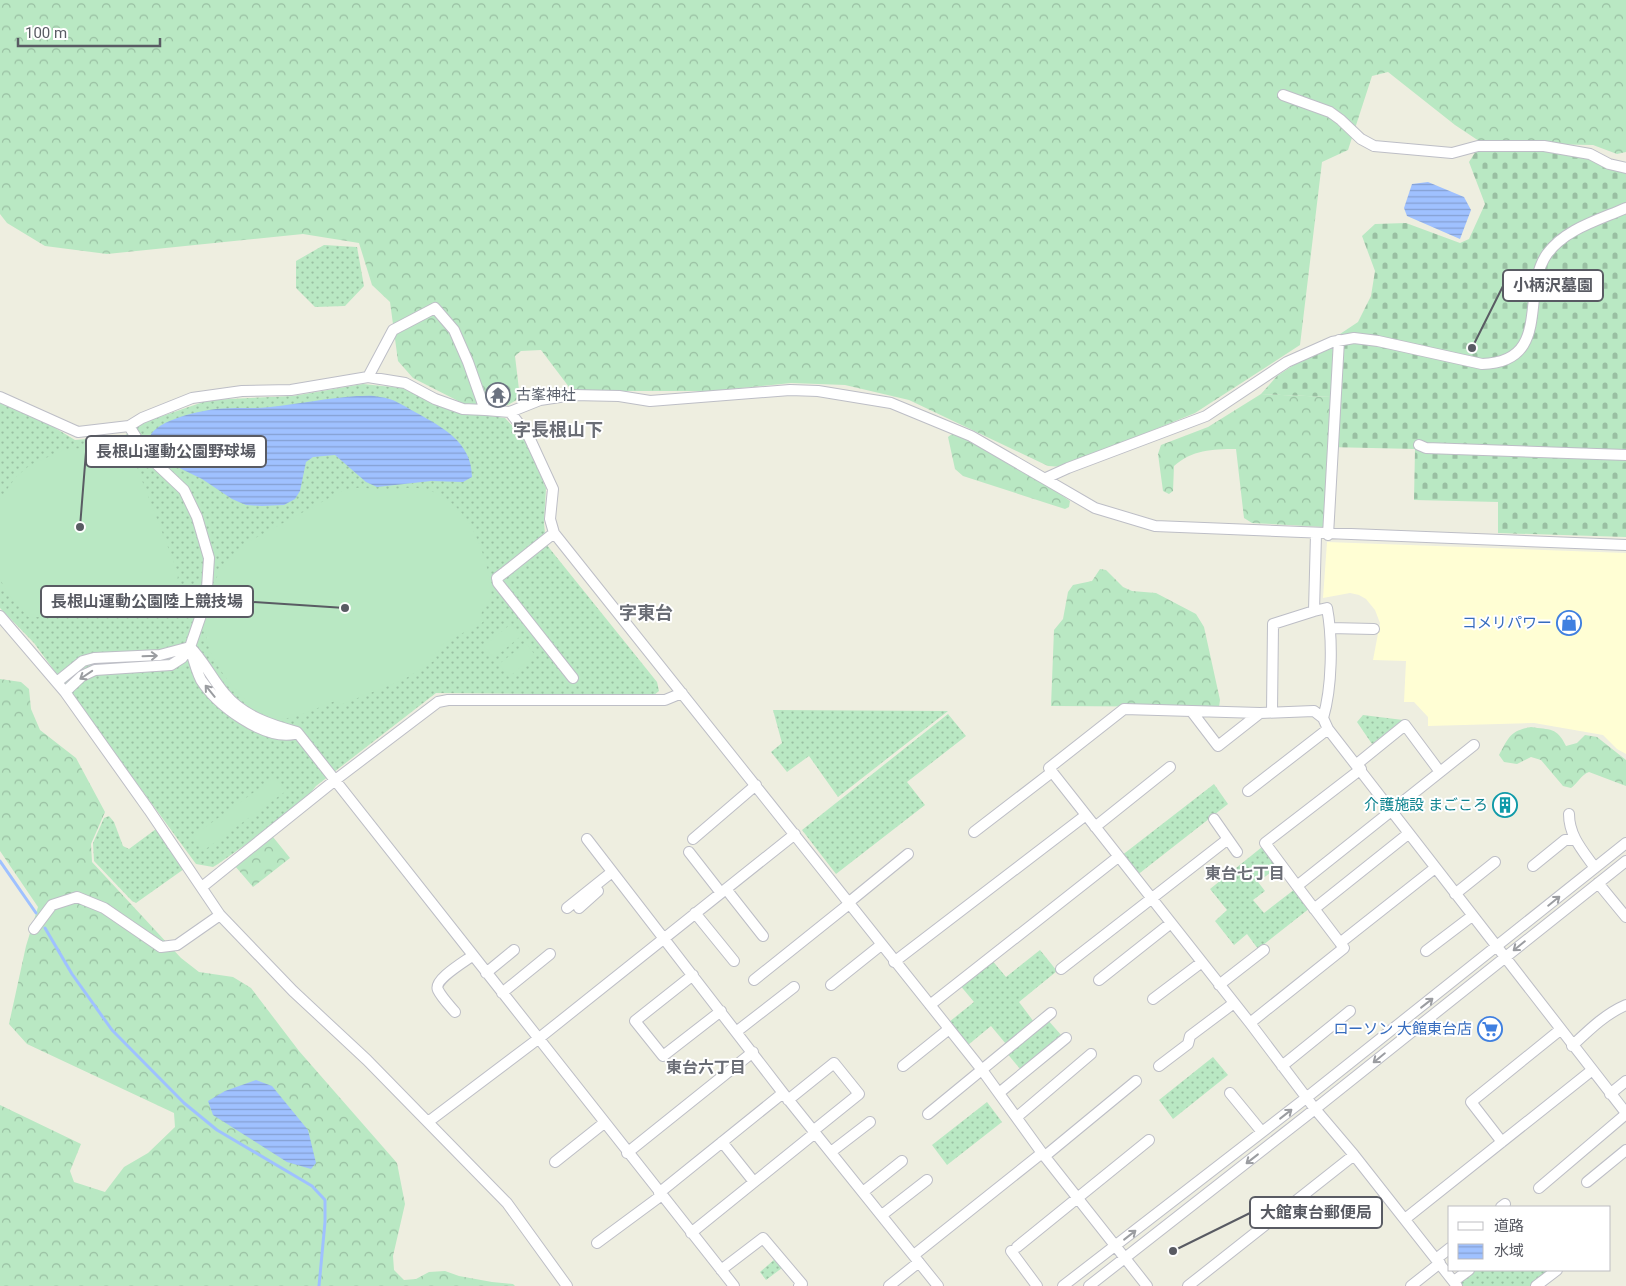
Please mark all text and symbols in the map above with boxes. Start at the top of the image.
scale bar [18,15,160,47]
text: 100 m [25,24,67,42]
callout: 小柄沢墓園 [1503,270,1603,301]
text: 小柄沢墓園 [1513,276,1593,295]
temple icon: 古峯神社 [485,382,511,408]
place label: 古峯神社 [516,386,576,404]
district label: 字長根山下 [513,419,603,440]
callout: 長根山運動公園野球場 [86,436,266,467]
text: 長根山運動公園野球場 [96,442,256,461]
callout: 長根山運動公園陸上競技場 [41,586,253,617]
text: 長根山運動公園陸上競技場 [51,592,243,611]
district label: 字東台 [619,602,673,623]
shop icon: コメリパワー [1556,610,1582,636]
place label: コメリパワー [1462,614,1552,632]
one-way arrow [142,651,158,660]
one-way arrow [79,670,93,680]
one-way arrow [205,685,216,698]
building icon: 介護施設 まごころ [1492,792,1518,818]
place label: 介護施設 まごころ [1364,796,1488,814]
district label: 東台七丁目 [1205,864,1285,883]
one-way arrow [1547,896,1560,907]
one-way arrow [1513,940,1526,951]
one-way arrow [1420,997,1433,1008]
supermarket icon: ローソン 大館東台店 [1477,1016,1503,1042]
place label: ローソン 大館東台店 [1333,1020,1472,1038]
one-way arrow [1373,1053,1386,1064]
district label: 東台六丁目 [666,1058,746,1077]
one-way arrow [1279,1109,1292,1120]
one-way arrow [1246,1154,1259,1165]
callout: 大館東台郵便局 [1250,1197,1382,1228]
text: 大館東台郵便局 [1260,1203,1372,1222]
legend [1448,1206,1611,1271]
text: 道路 [1494,1217,1524,1235]
one-way arrow [1123,1230,1136,1241]
text: 水域 [1494,1242,1524,1260]

